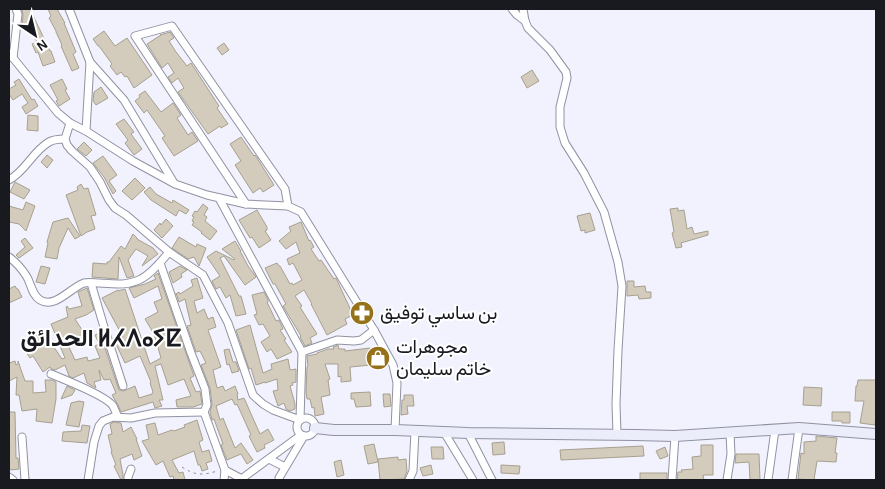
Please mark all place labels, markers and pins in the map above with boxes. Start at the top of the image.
pharmacy icon: بن ساسي توفيق [349,300,375,326]
place label: بن ساسي توفيق [380,304,497,328]
place label: مجوهرات خاتم سليمان [396,338,491,381]
shop icon: مجوهرات خاتم سليمان [365,345,391,371]

